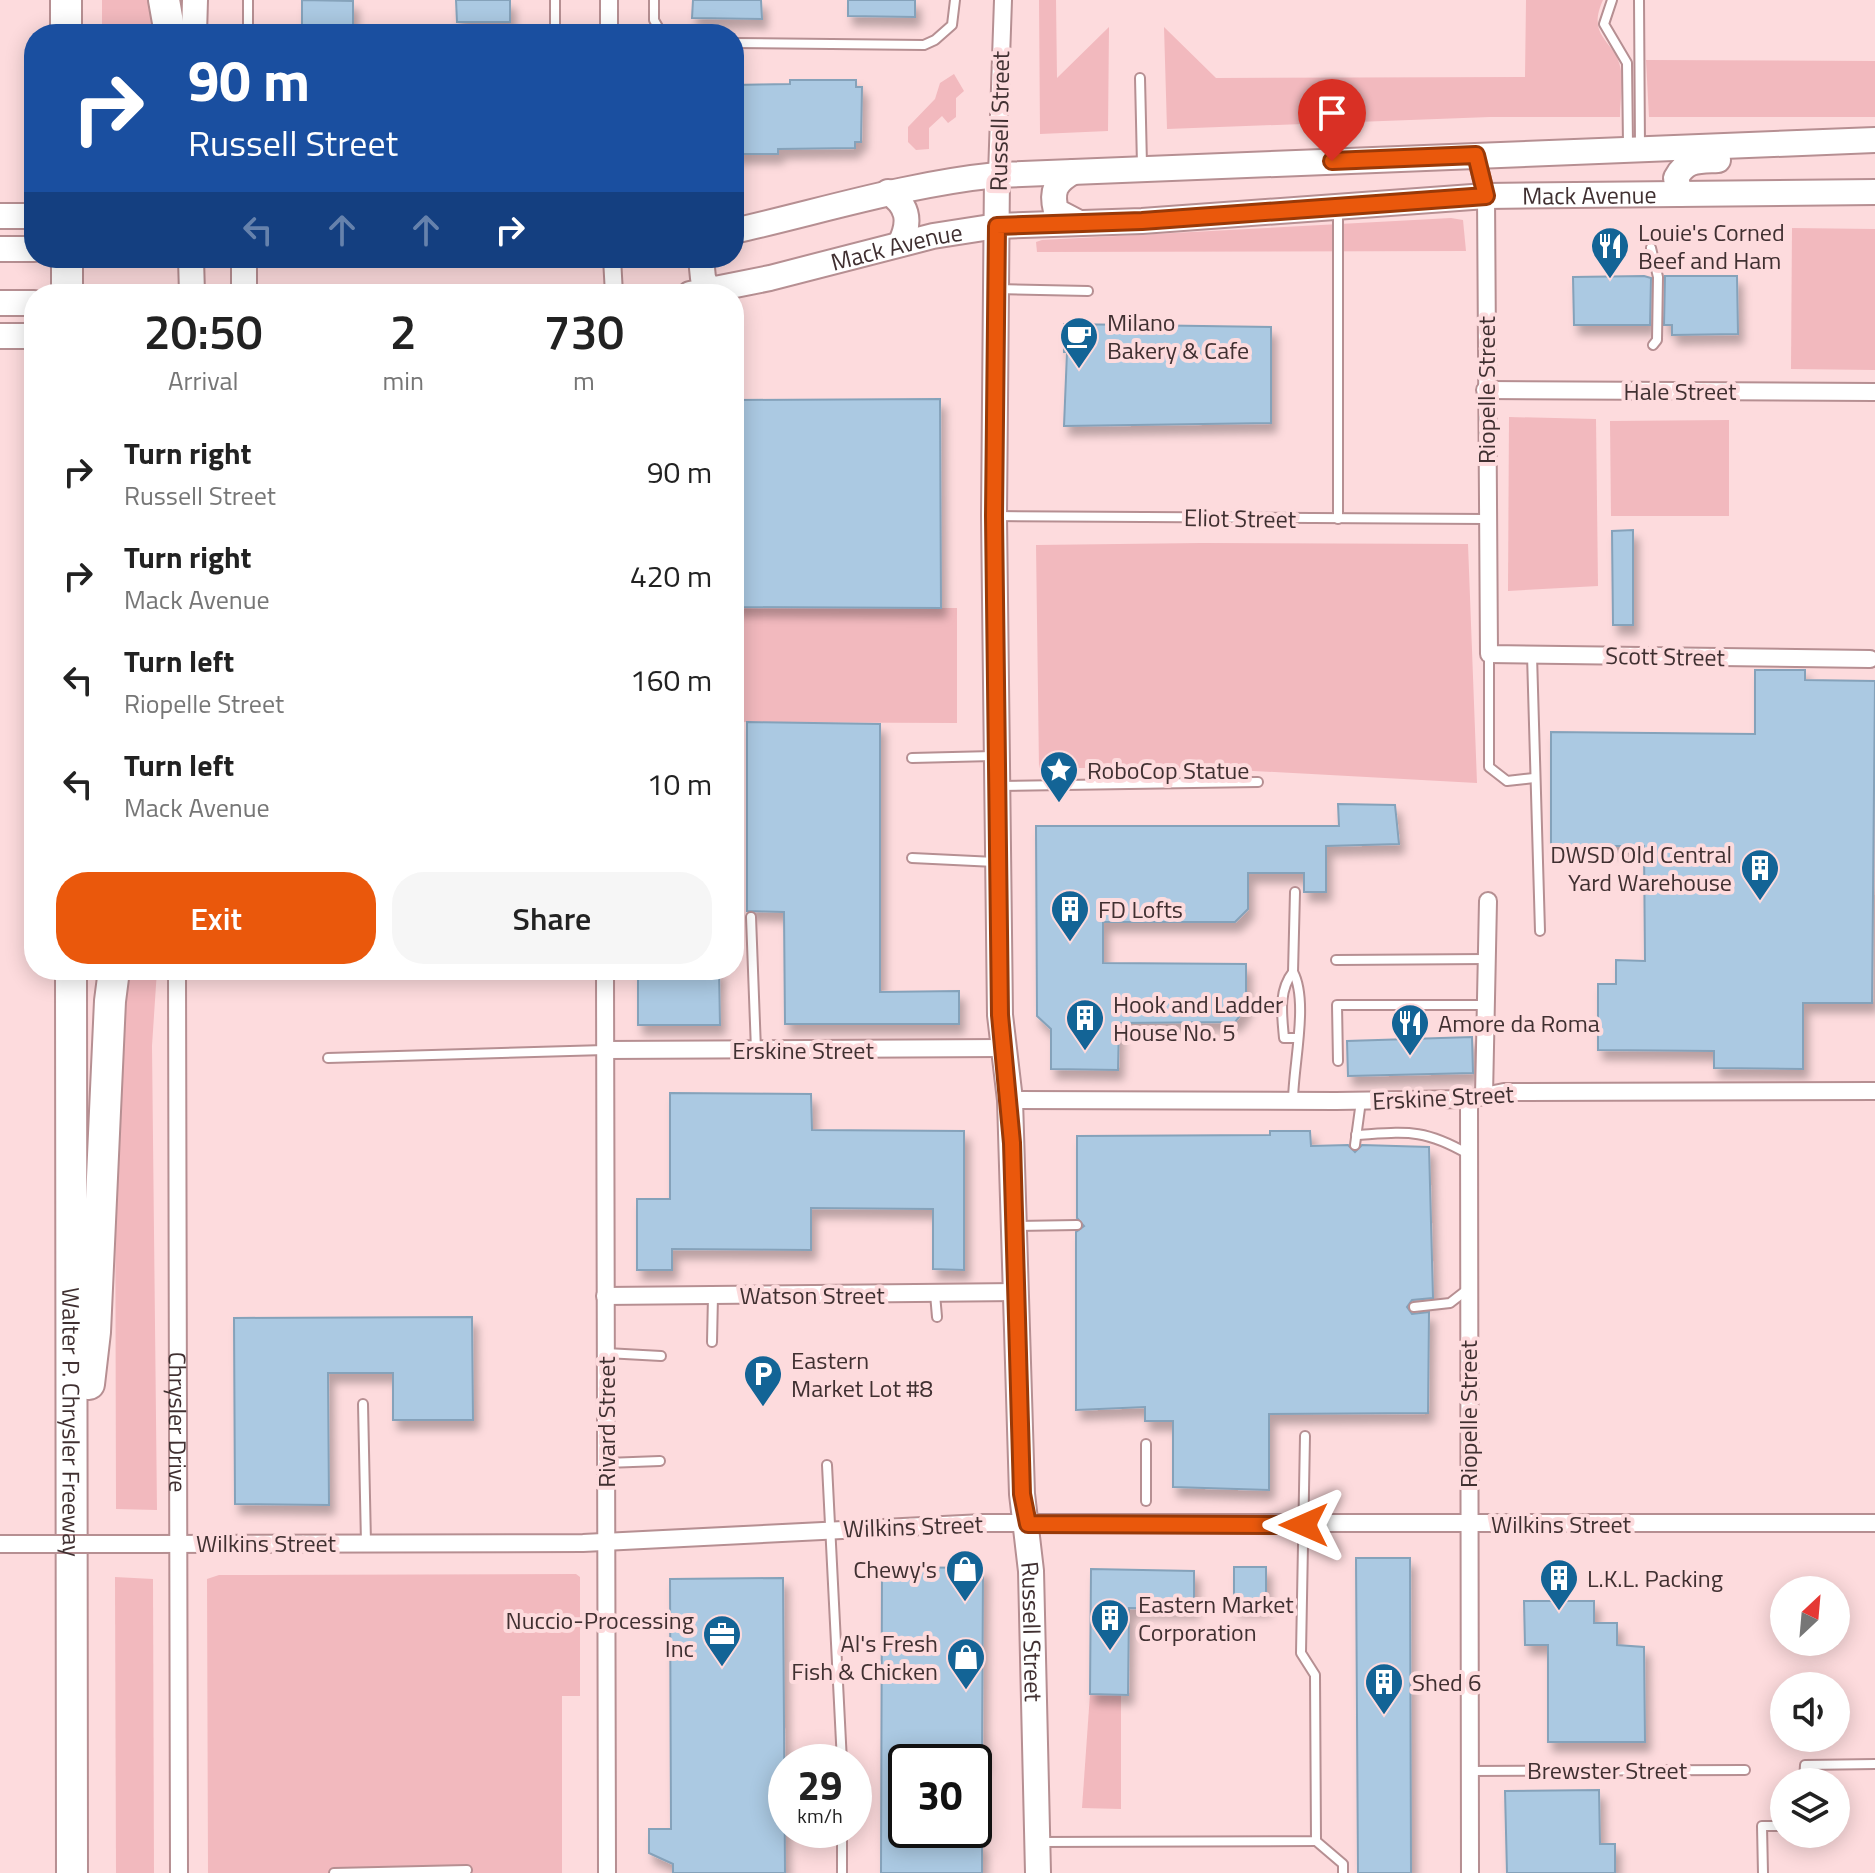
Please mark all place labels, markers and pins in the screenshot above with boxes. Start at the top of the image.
pin [1298,79,1366,161]
place label: Louie's Corned Beef and Ham [1638,214,1785,278]
restaurant icon: Louie's Corned Beef and Ham [1589,225,1631,280]
place label: Milano Bakery & Cafe [1107,304,1249,368]
cafe icon: Milano Bakery & Cafe [1058,315,1100,370]
place icon: RoboCop Statue [1038,749,1080,804]
place label: RoboCop Statue [1087,752,1249,788]
place label: DWSD Old Central Yard Warehouse [1550,836,1732,900]
building icon: DWSD Old Central Yard Warehouse [1739,847,1781,902]
building icon: FD Lofts [1049,888,1091,943]
place label: FD Lofts [1098,891,1183,927]
place label: Hook and Ladder House No. 5 [1113,986,1283,1050]
building icon: Hook and Ladder House No. 5 [1064,997,1106,1052]
restaurant icon: Amore da Roma [1389,1002,1431,1057]
place label: Amore da Roma [1438,1005,1600,1041]
place label: Eastern Market Lot #8 [791,1342,933,1406]
parking icon: Eastern Market Lot #8 [742,1353,784,1408]
shop icon: Chewy's [944,1548,986,1603]
place label: Chewy's [853,1551,937,1587]
building icon: L.K.L. Packing [1538,1557,1580,1612]
place label: L.K.L. Packing [1587,1560,1723,1596]
place label: Eastern Market Corporation [1138,1586,1294,1650]
building icon: Eastern Market Corporation [1089,1597,1131,1652]
place label: Nuccio-Processing Inc [506,1602,694,1666]
office icon: Nuccio-Processing Inc [701,1613,743,1668]
place label: Al's Fresh Fish & Chicken [791,1625,938,1689]
shop icon: Al's Fresh Fish & Chicken [945,1636,987,1691]
building icon: Shed 6 [1363,1661,1405,1716]
place label: Shed 6 [1412,1664,1481,1700]

